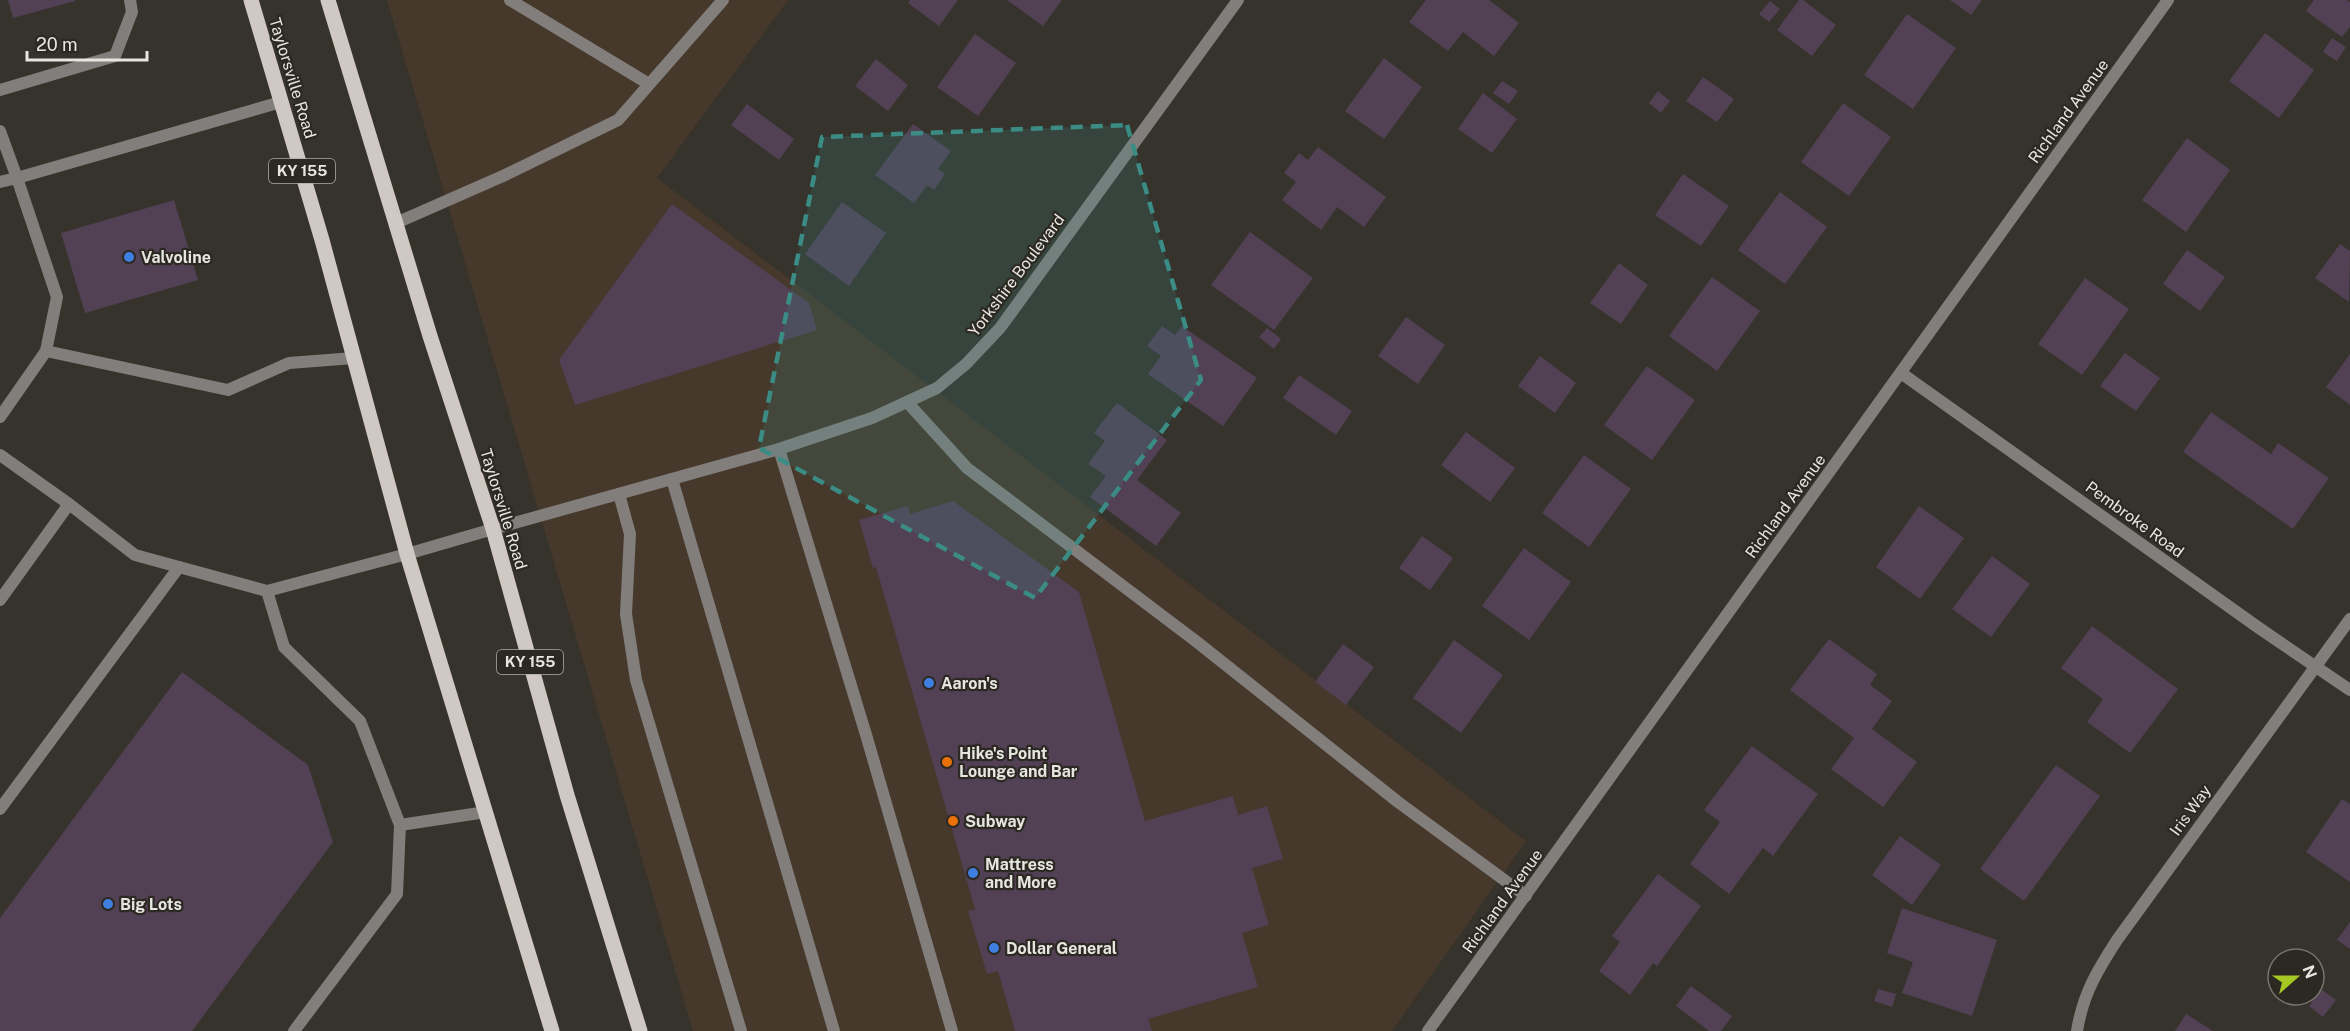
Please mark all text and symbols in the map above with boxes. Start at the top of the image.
street label: Taylorsville Road [265,15,320,141]
scale bar [27,24,147,62]
text: 20 m [36,34,78,55]
street label: Richland Avenue [2024,56,2112,167]
road number: KY 155 [269,159,335,183]
street label: Yorkshire Boulevard [964,210,1069,340]
place label: Valvoline [141,248,211,267]
marker: Valvoline [122,250,136,264]
street label: Taylorsville Road [476,446,531,572]
street label: Richland Avenue [1741,451,1829,562]
street label: Pembroke Road [2082,477,2188,561]
road number: KY 155 [497,650,563,674]
place label: Aaron's [941,674,998,693]
marker: Aaron's [922,676,936,690]
place label: Hike's Point Lounge and Bar [959,744,1078,781]
marker: Hike's Point Lounge and Bar [940,755,954,769]
street label: Iris Way [2166,781,2215,839]
place label: Subway [965,812,1025,831]
marker: Subway [946,814,960,828]
street label: Richland Avenue [1458,846,1546,957]
place label: Mattress and More [985,855,1056,892]
marker: Mattress and More [966,866,980,880]
place label: Big Lots [120,895,182,914]
marker: Big Lots [101,897,115,911]
place label: Dollar General [1006,939,1117,958]
marker: Dollar General [987,941,1001,955]
north arrow [2266,947,2326,1007]
text: N [2298,963,2321,981]

